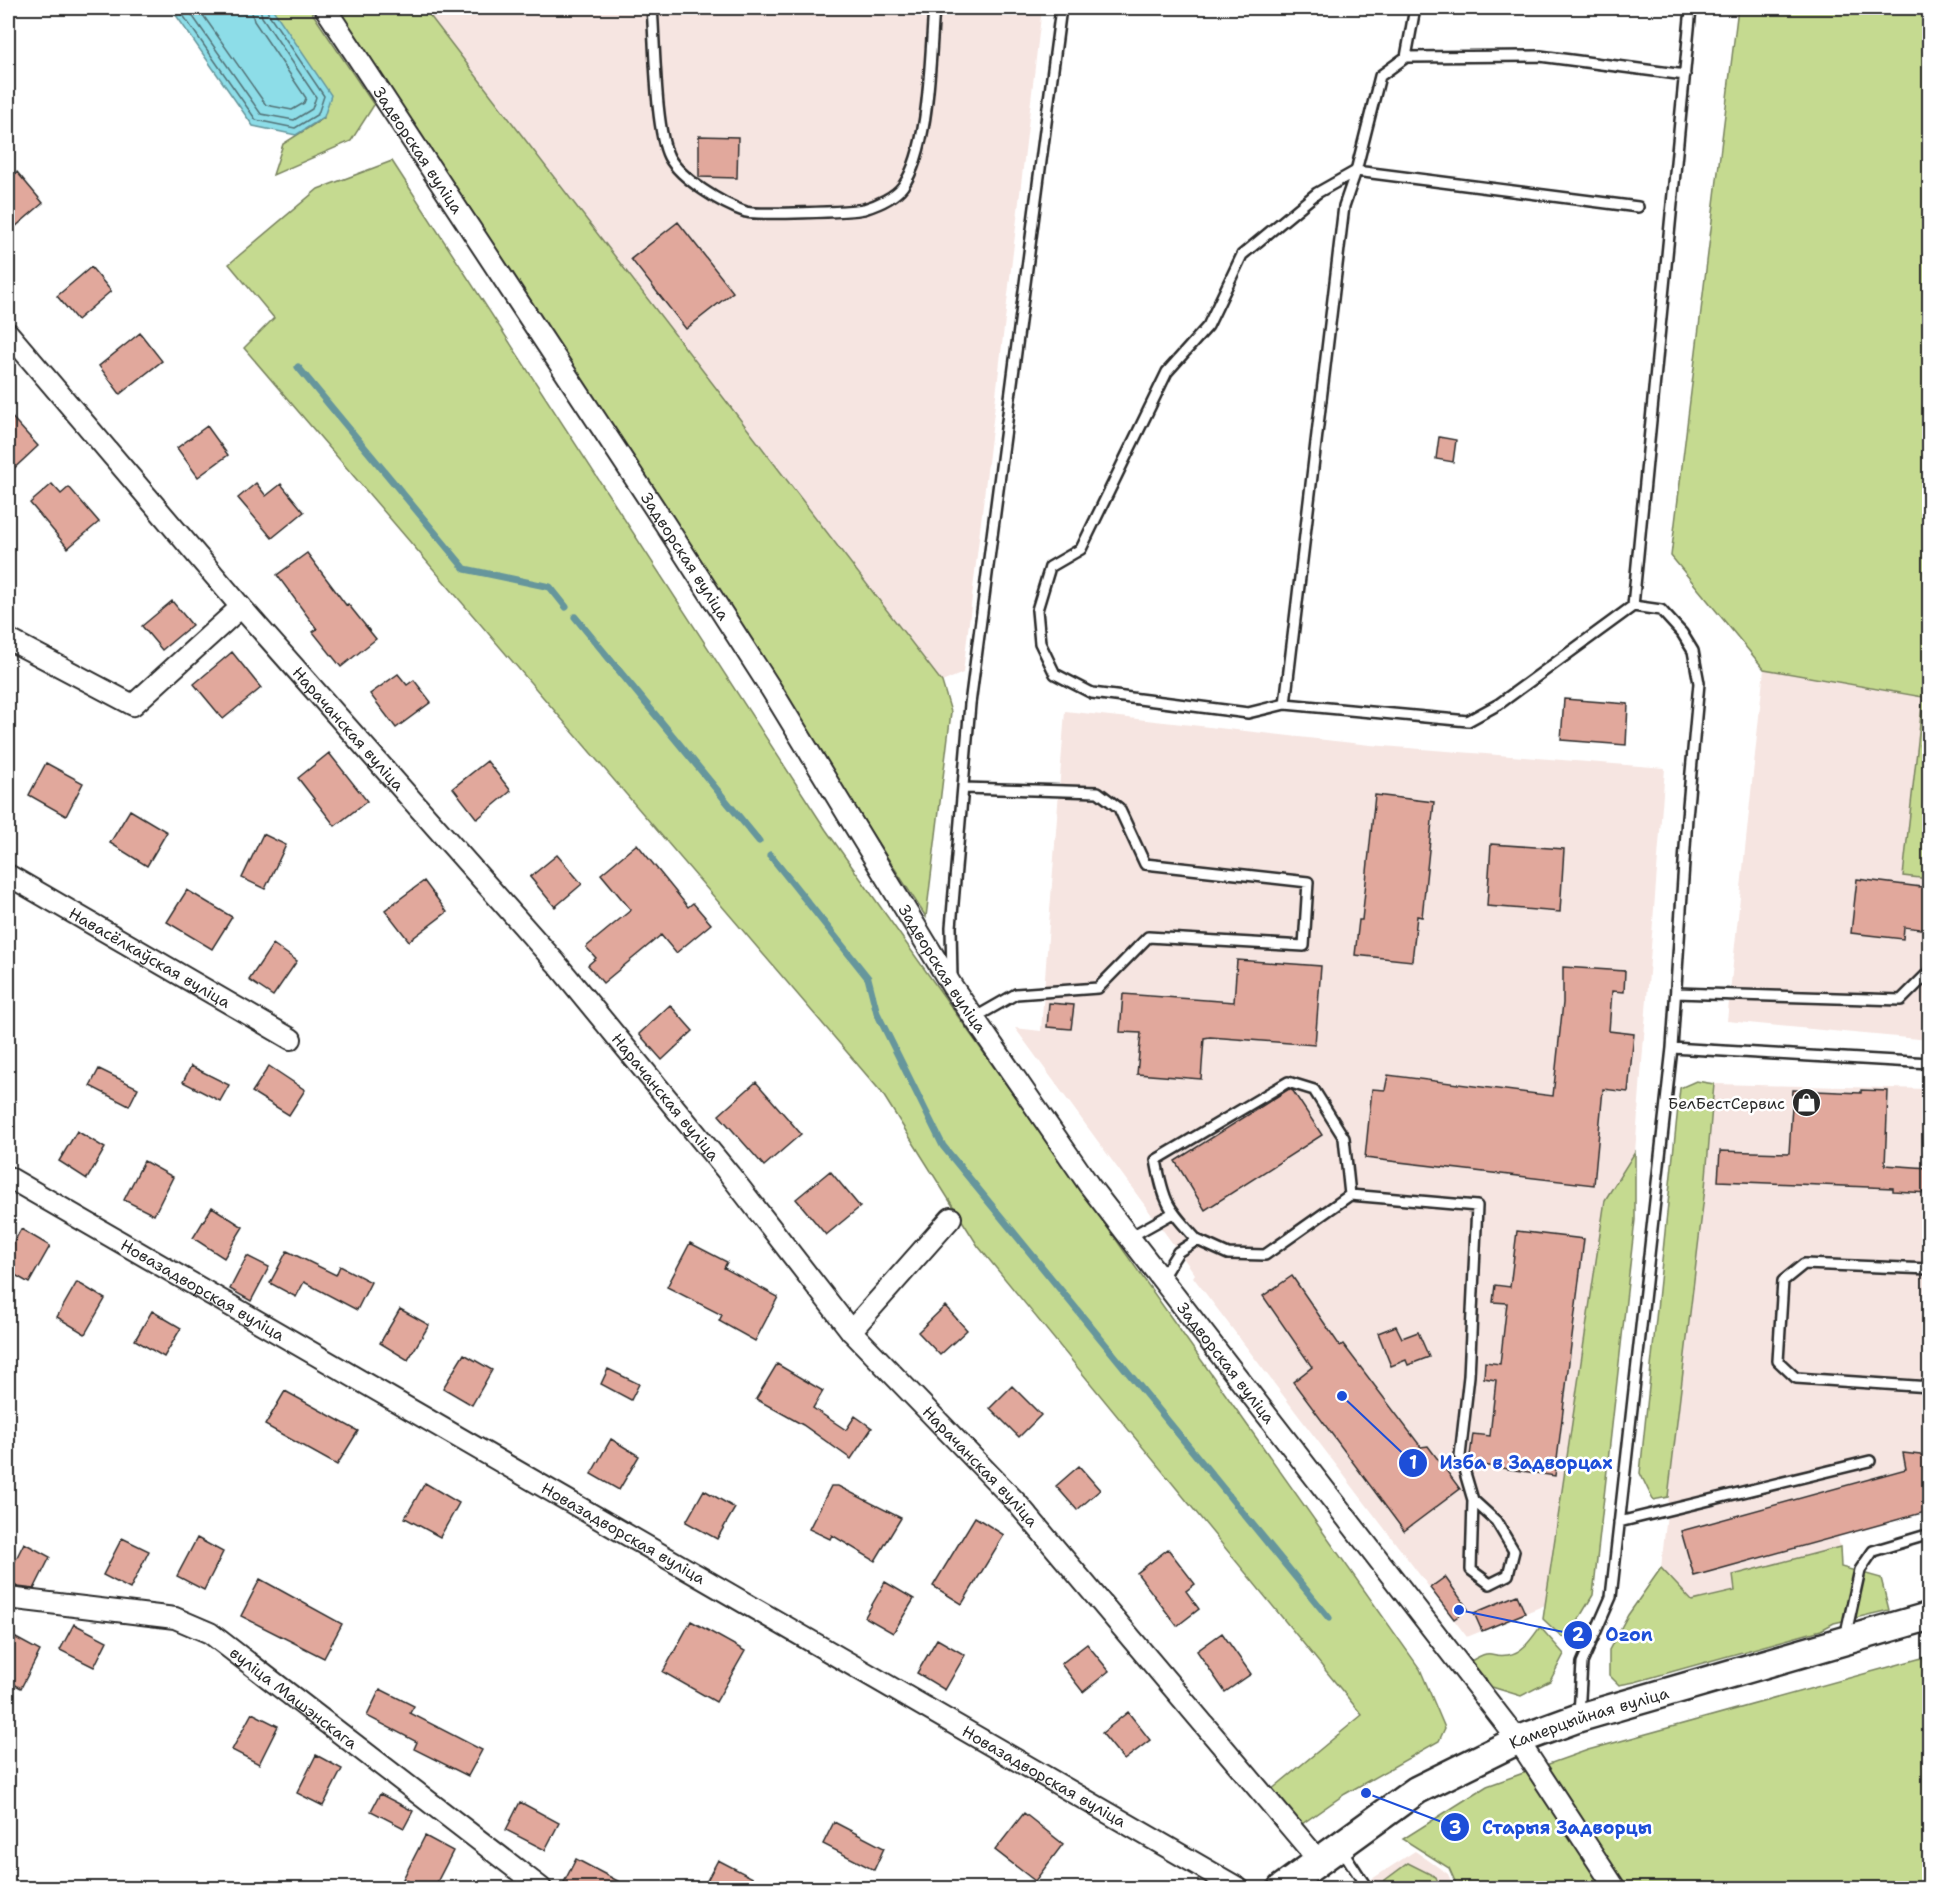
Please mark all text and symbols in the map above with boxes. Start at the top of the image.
street label: Задворская вуліца [369,83,468,218]
street label: Задворская вуліца [636,488,734,624]
street label: Нарачанская вуліца [288,662,409,795]
street label: Задворская вуліца [894,901,991,1037]
street label: Навасёлкаўская вуліца [65,903,234,1013]
street label: Нарачанская вуліца [607,1029,724,1165]
shop icon: БелБестСервис [1790,1087,1822,1119]
place label: БелБестСервис [1668,1093,1785,1114]
street label: Новазадворская вуліца [117,1234,288,1346]
street label: Задворская вуліца [1172,1298,1280,1428]
street label: Нарачанская вуліца [918,1402,1043,1531]
callout: Изба в Задворцах [1398,1445,1624,1481]
text: 1 [1409,1451,1417,1475]
text: Изба в Задворцах [1440,1451,1612,1475]
street label: Новазадворская вуліца [537,1478,709,1589]
callout: Ozon [1563,1617,1664,1653]
text: 2 [1572,1623,1585,1647]
text: Ozon [1605,1623,1653,1647]
street label: вуліца Машэнскага [225,1642,362,1754]
street label: Камерцыйная вуліца [1506,1682,1671,1754]
street label: Новазадворская вуліца [958,1721,1130,1832]
callout: Старыя Задворцы [1440,1809,1664,1845]
text: 3 [1449,1816,1461,1840]
text: Старыя Задворцы [1482,1816,1652,1840]

